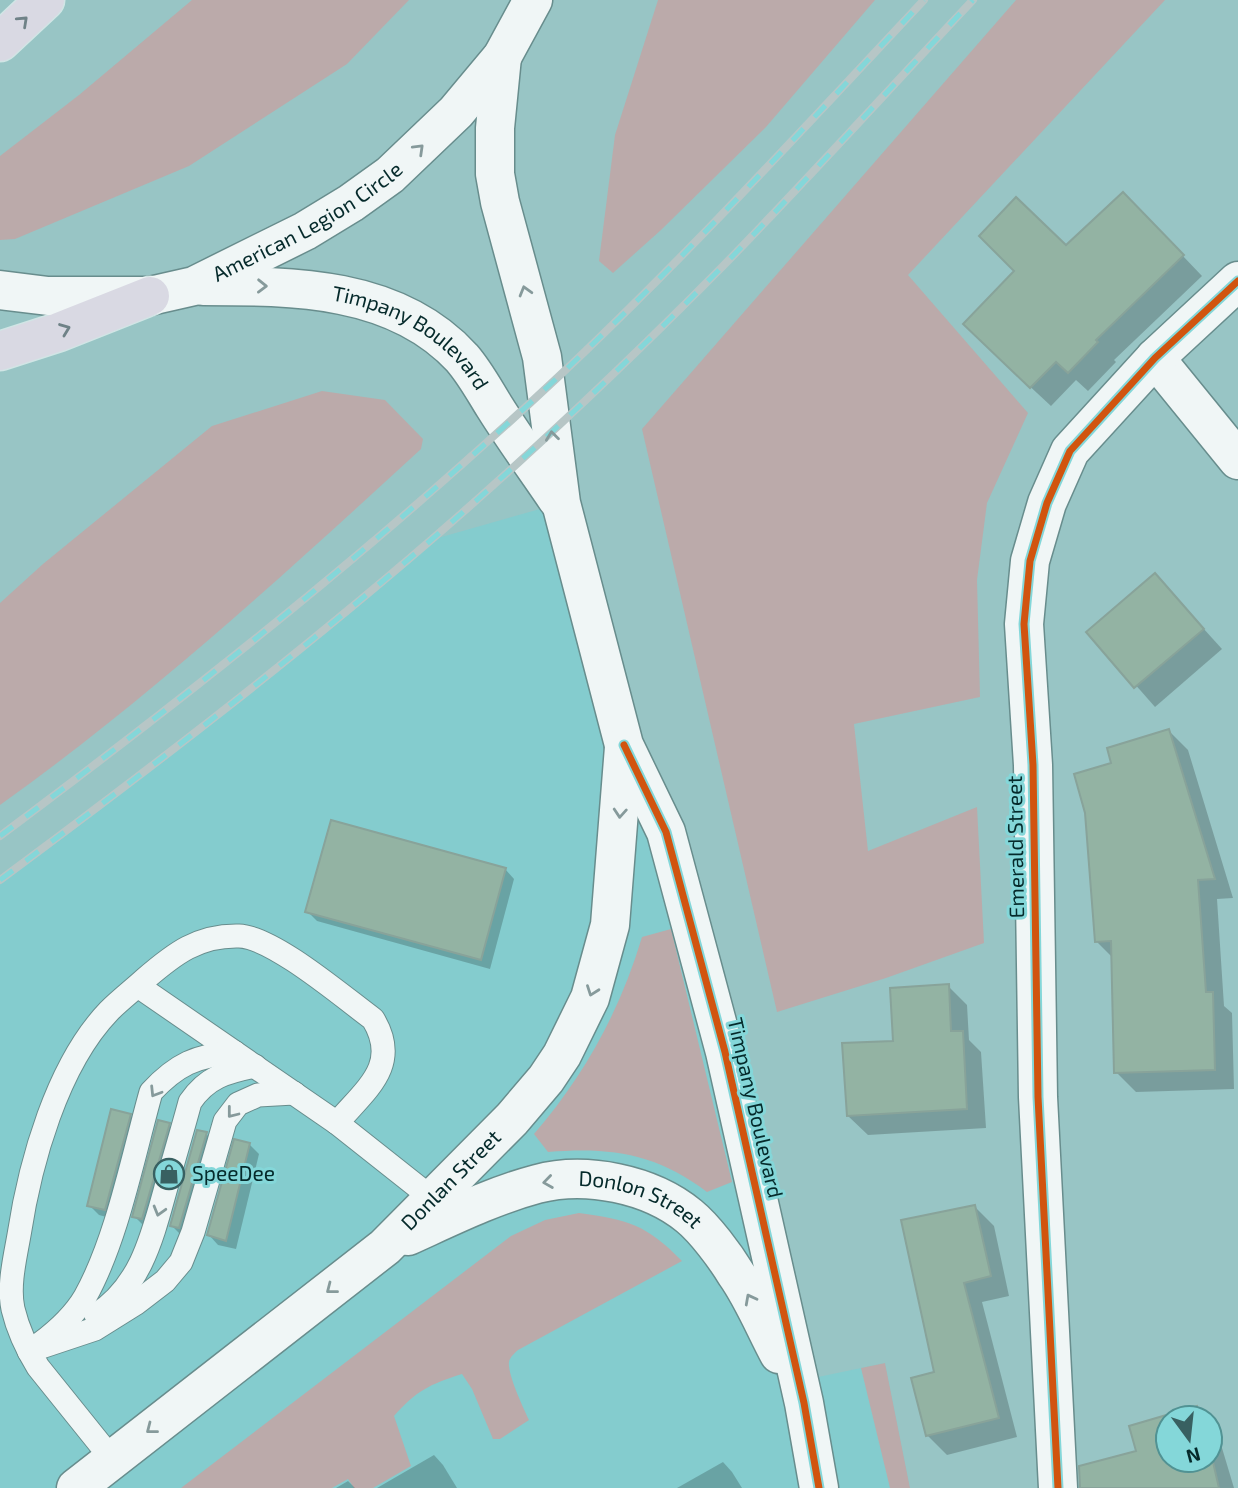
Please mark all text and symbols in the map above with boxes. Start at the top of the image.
one-way arrow [15,17,28,29]
one-way arrow [411,144,424,157]
street label: American Legion Circle [208,156,407,286]
one-way arrow [258,278,268,294]
street label: Timpany Boulevard [330,280,495,394]
one-way arrow [518,285,533,297]
one-way arrow [58,324,70,338]
one-way arrow [545,430,560,441]
street label: Emerald Street [1001,775,1028,919]
one-way arrow [613,808,628,819]
one-way arrow [586,984,600,997]
street label: Timpany Boulevard [724,1015,789,1200]
one-way arrow [150,1084,163,1097]
one-way arrow [228,1105,241,1117]
street label: Donlan Street [395,1124,505,1234]
shop icon: SpeeDee [152,1157,186,1191]
place label: SpeeDee [192,1160,275,1185]
street label: Donlon Street [578,1165,708,1233]
one-way arrow [542,1175,554,1190]
one-way arrow [153,1205,167,1217]
one-way arrow [326,1280,339,1293]
one-way arrow [744,1293,758,1306]
north arrow [1154,1404,1224,1474]
one-way arrow [147,1420,159,1433]
text: N [1184,1443,1203,1469]

